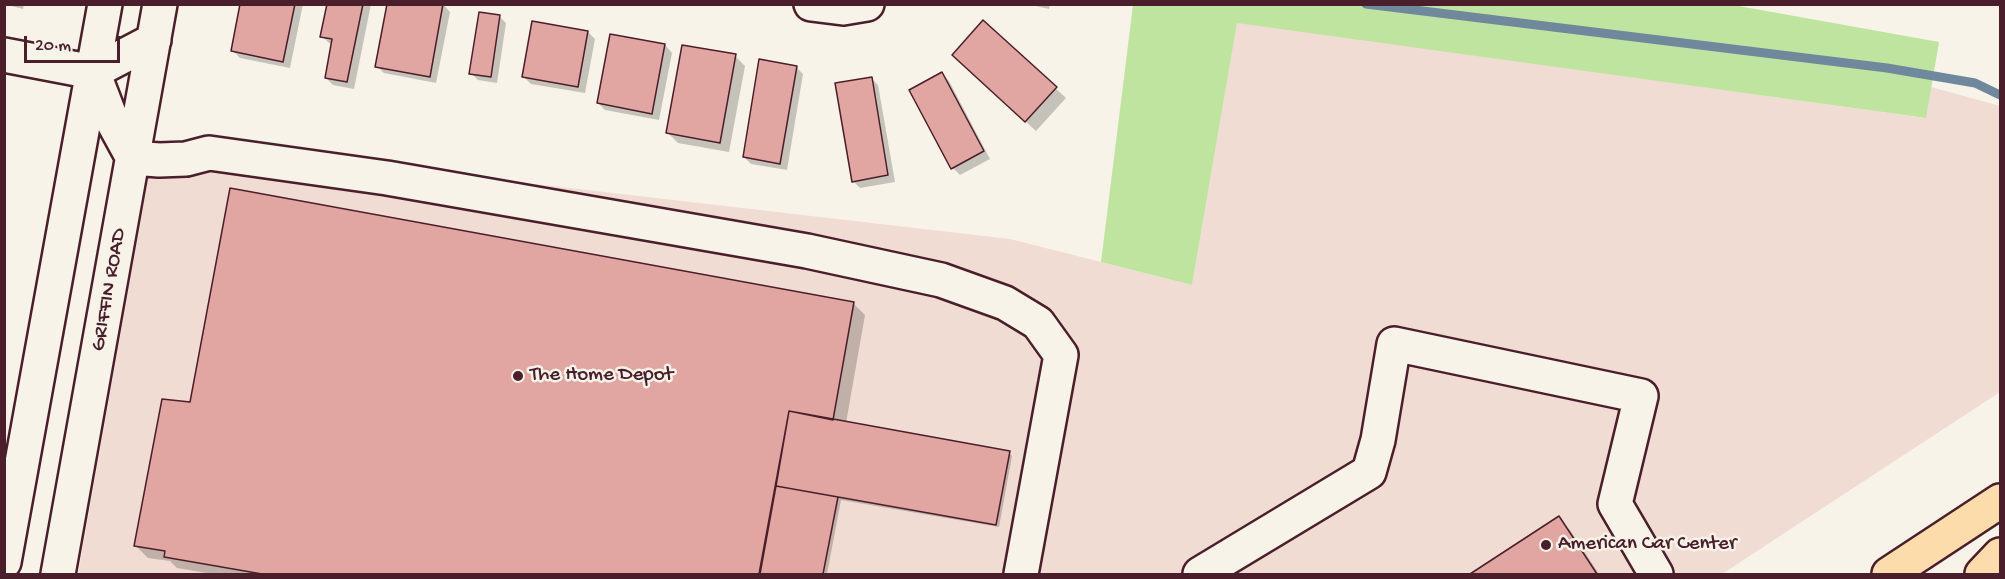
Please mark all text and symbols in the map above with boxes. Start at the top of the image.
scale bar [27,24,123,62]
text: 20 m [35,36,71,57]
street label: GRIFFIN ROAD [87,227,133,353]
place label: The Home Depot [530,363,673,389]
marker: The Home Depot [511,369,525,383]
place label: American Car Center [1558,532,1736,558]
marker: American Car Center [1539,538,1553,552]

